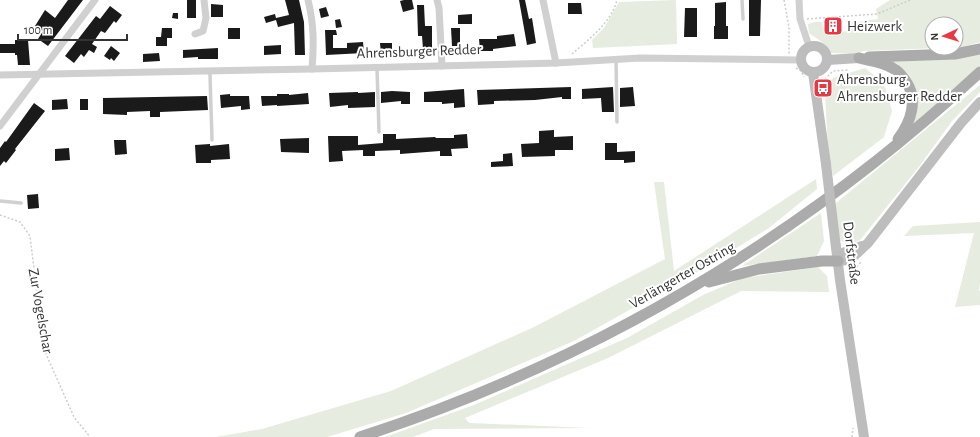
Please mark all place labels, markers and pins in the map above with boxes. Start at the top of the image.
building icon: Heizwerk [822,15,844,37]
place label: Heizwerk [847,19,902,34]
place label: Ahrensburg, Ahrensburger Redder [837,72,962,104]
bus stop icon: Ahrensburg, Ahrensburger Redder [812,77,834,99]

